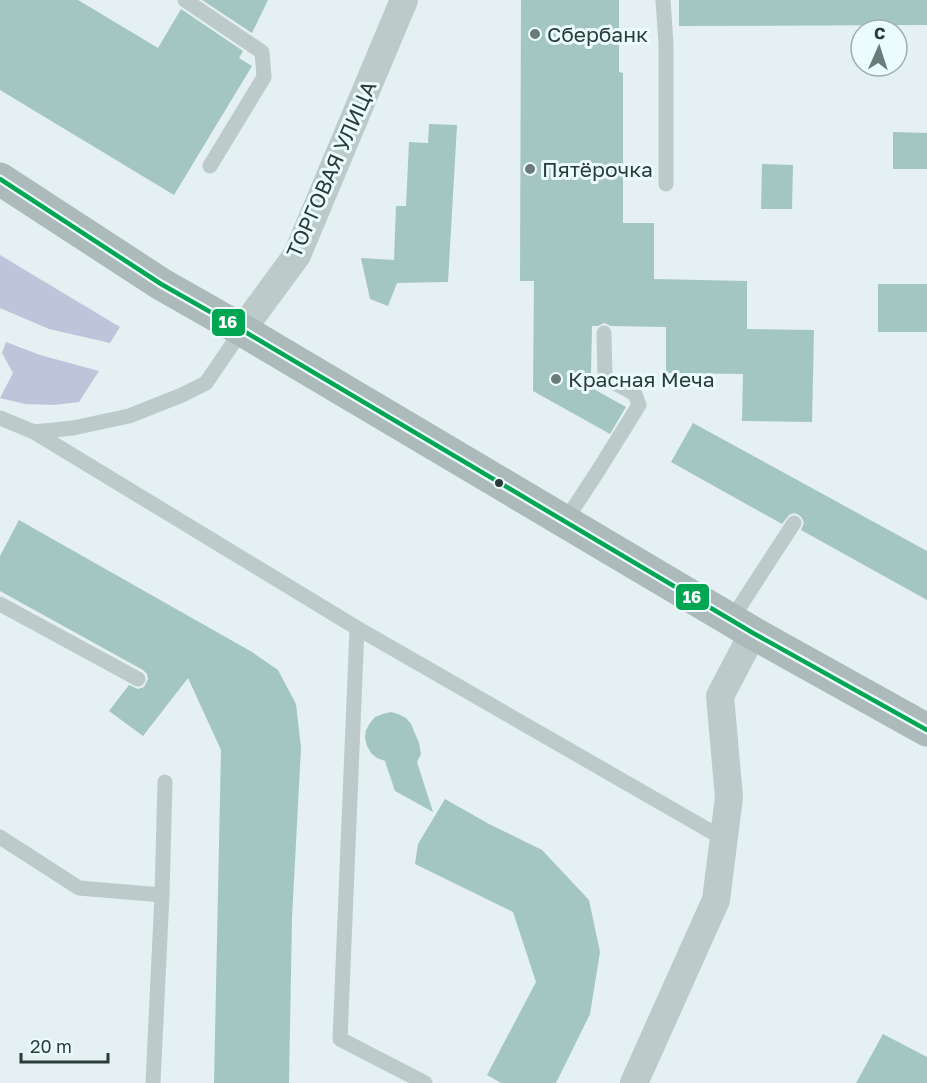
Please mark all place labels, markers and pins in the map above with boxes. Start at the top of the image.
place label: Сбербанк [547,21,648,47]
marker: Сбербанк [528,27,542,41]
place label: Пятёрочка [542,156,653,182]
marker: Пятёрочка [523,162,537,176]
place label: Красная Меча [568,366,715,392]
marker: Красная Меча [549,372,563,386]
unlabelled marker [493,477,505,489]

